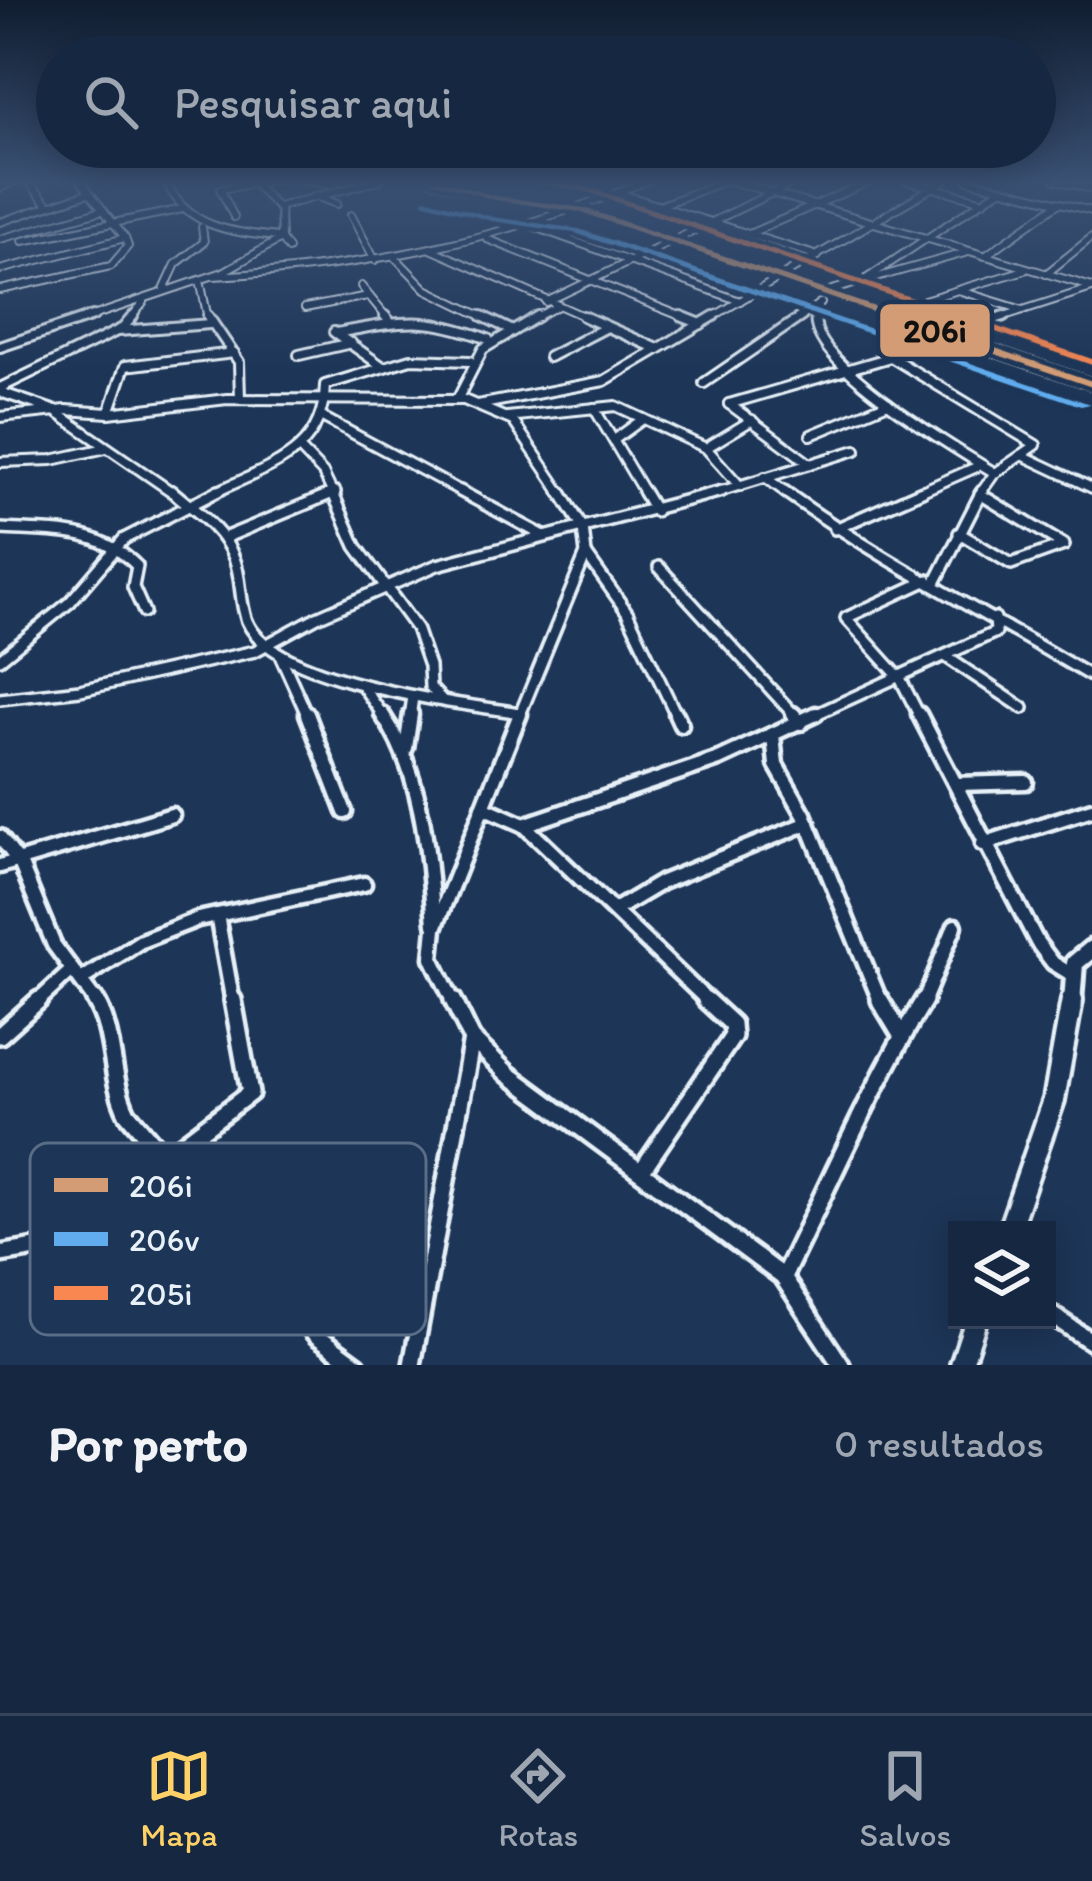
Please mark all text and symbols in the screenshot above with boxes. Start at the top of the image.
search box [36,36,1056,168]
icon: search [78,69,144,135]
text: Pesquisar aqui [174,75,452,129]
line badge: 206i [878,302,992,359]
text: 206i [903,311,967,350]
legend [30,1143,426,1335]
text: 206i [129,1166,193,1205]
text: 206v [129,1220,199,1259]
map controls [948,1221,1056,1329]
button: layers [948,1221,1056,1329]
text: 205i [129,1274,192,1313]
text: Por perto [48,1413,248,1474]
text: 0 resultados [834,1420,1044,1467]
tab: Mapa [141,1743,217,1854]
tab: Rotas [499,1743,578,1854]
tab: Salvos [859,1743,951,1854]

